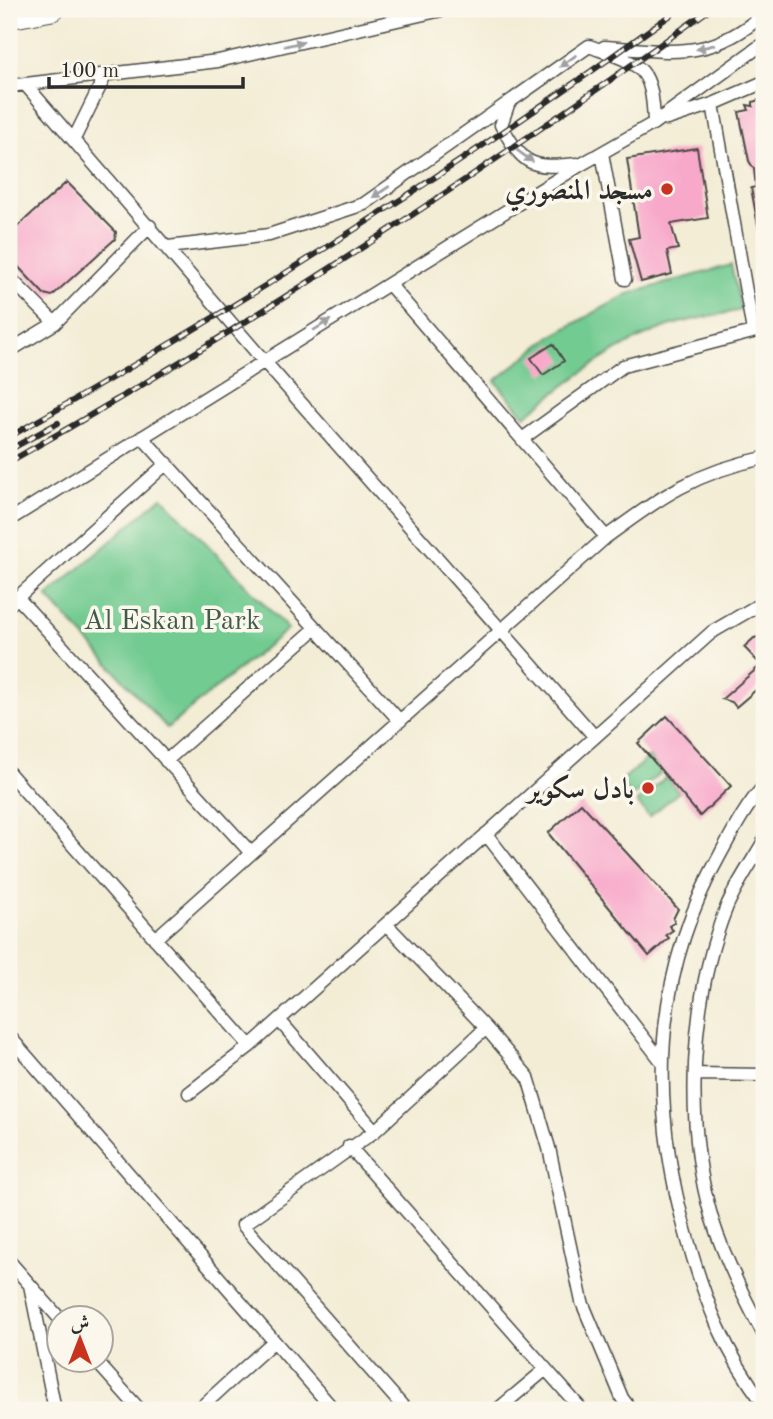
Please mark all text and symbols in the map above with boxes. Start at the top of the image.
one-way arrow [283,38,305,49]
one-way arrow [695,42,717,53]
scale bar [49,46,243,90]
one-way arrow [559,54,577,69]
text: 100 m [60,61,119,82]
one-way arrow [515,149,534,163]
place label: مسجد المنصوري [505,178,653,212]
marker: مسجد المنصوري [659,181,675,197]
one-way arrow [372,185,390,199]
one-way arrow [313,319,332,332]
park label: Al Eskan Park [83,608,261,636]
place label: بادل سكوير [524,774,634,806]
marker: بادل سكوير [640,780,656,796]
north arrow [46,1304,116,1374]
text: ش [71,1315,89,1334]

